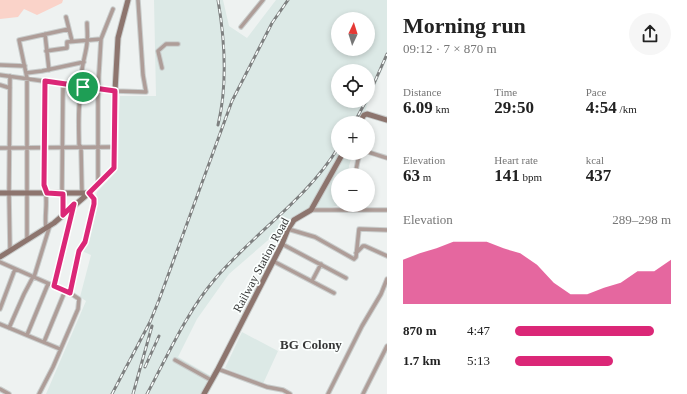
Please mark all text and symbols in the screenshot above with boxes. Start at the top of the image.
north arrow [331,12,375,56]
map controls [331,12,375,212]
text: Morning run [403,13,526,38]
button: share [629,13,671,55]
text: 09:12 · 7 × 870 m [403,41,497,56]
button: locate [331,64,375,108]
pin [66,70,100,104]
icon: arrive [72,76,94,98]
text: Distance [403,86,441,98]
text: Time [494,86,517,98]
text: Pace [586,86,606,98]
text: 6.09 [403,98,433,117]
text: 29:50 [494,98,534,117]
text: 4:54 [586,98,617,117]
text: km [433,103,450,115]
text: /km [617,103,637,115]
button: + [331,116,375,160]
text: Elevation [403,154,445,166]
text: Heart rate [494,154,538,166]
text: kcal [586,154,604,166]
text: 63 [403,166,420,185]
text: 141 [494,166,520,185]
text: 437 [586,166,611,185]
button: − [331,168,375,212]
text: m [420,171,431,183]
text: bpm [520,171,542,183]
text: Elevation [403,212,453,227]
text: 289–298 m [612,212,671,227]
street label: Railway Station Road [230,215,292,315]
text: 870 m [403,323,437,338]
text: 4:47 [467,323,490,338]
district label: BG Colony [280,337,342,352]
text: 1.7 km [403,353,441,368]
text: 5:13 [467,353,490,368]

